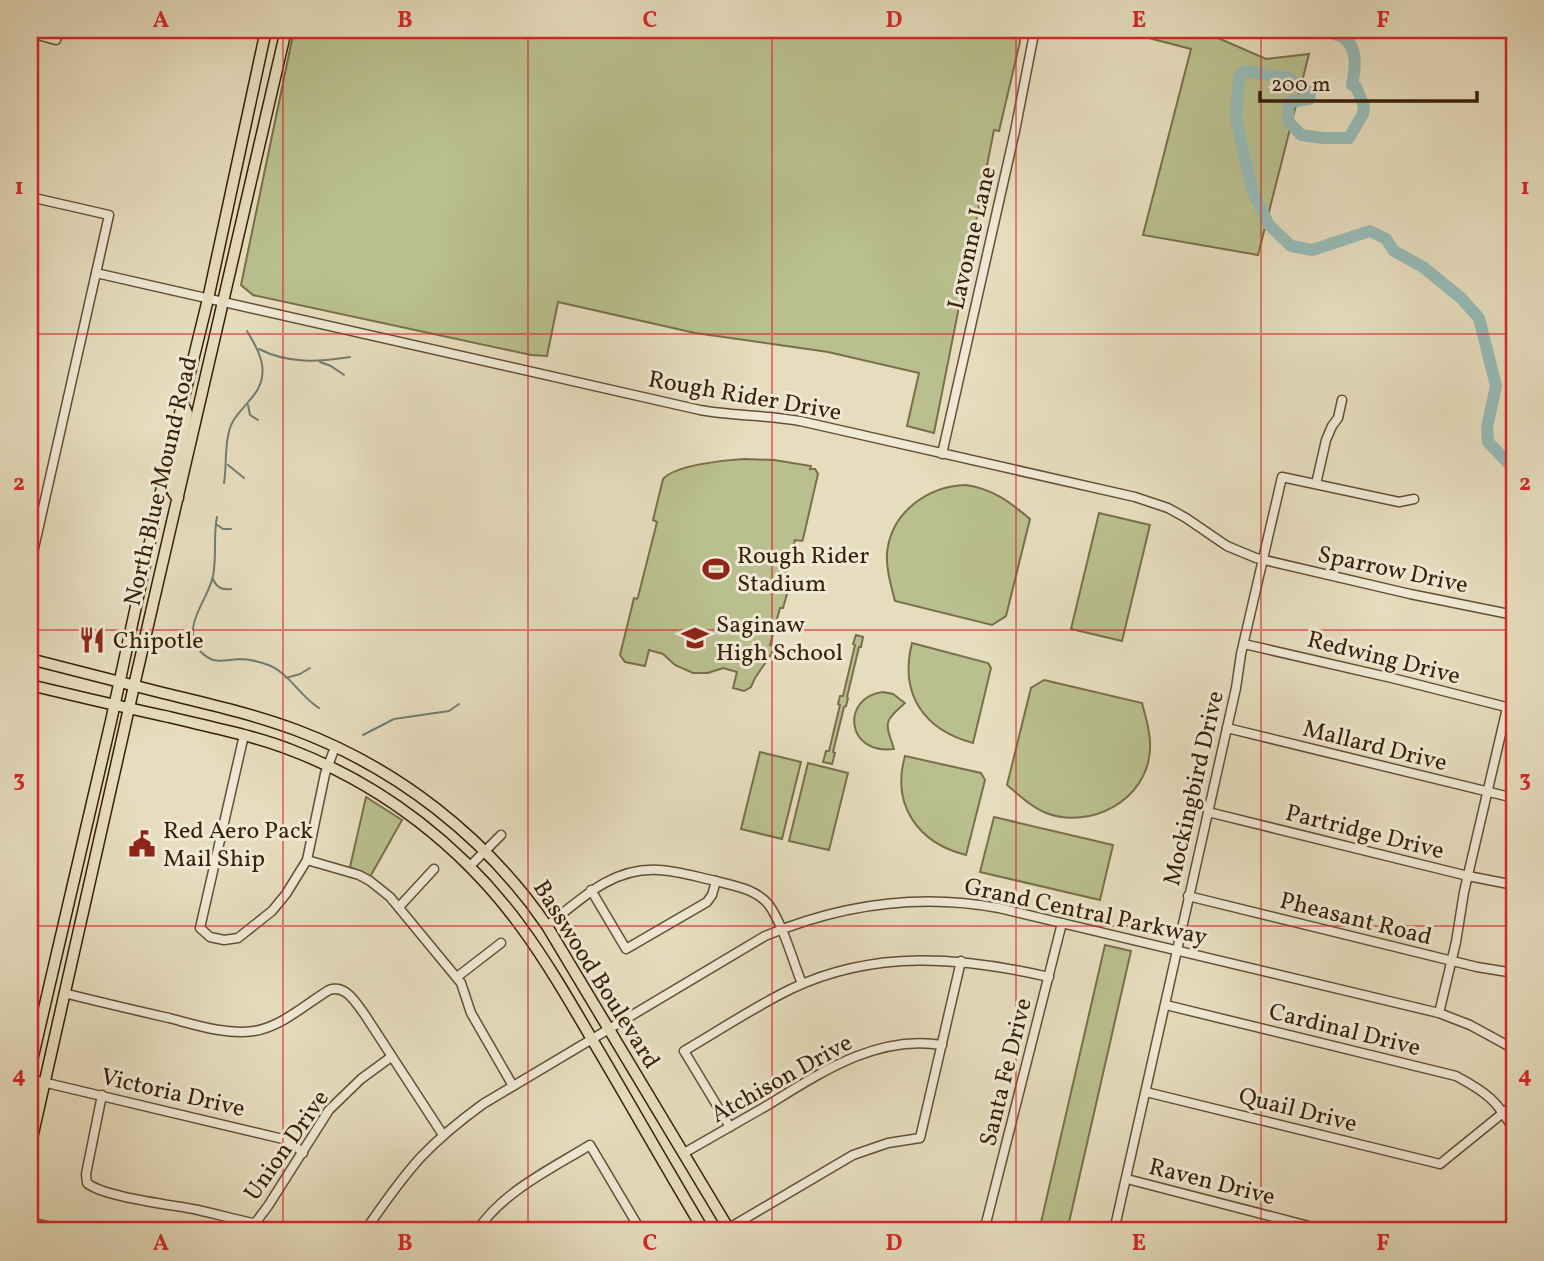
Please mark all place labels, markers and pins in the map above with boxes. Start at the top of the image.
place label: Rough Rider Stadium [737,540,869,602]
sports icon: Rough Rider Stadium [701,554,731,584]
place label: Saginaw High School [716,609,843,671]
school or university icon: Saginaw High School [680,623,710,653]
restaurant icon: Chipotle [77,625,107,655]
place label: Chipotle [113,625,204,659]
place label: Red Aero Pack Mail Ship [163,815,313,877]
public building icon: Red Aero Pack Mail Ship [127,829,157,859]

